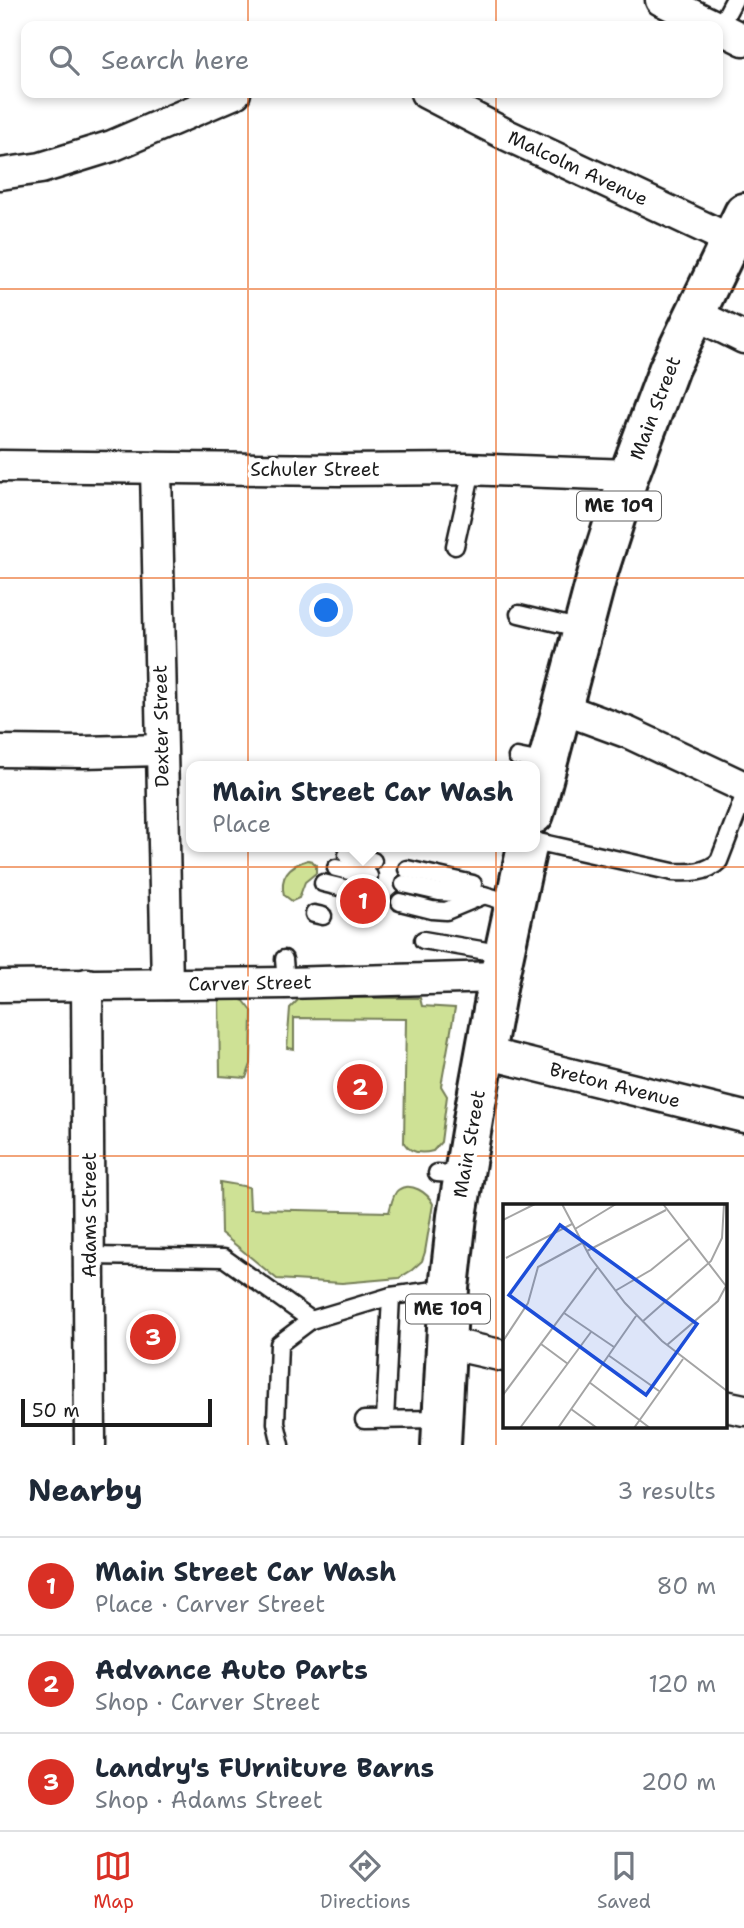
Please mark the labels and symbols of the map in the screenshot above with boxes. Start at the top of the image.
street label: Malcolm Avenue [504,125,652,211]
street label: Main Street [624,353,686,463]
street label: Schuler Street [250,457,380,482]
road number: ME 109 [577,492,661,520]
your location [309,593,343,627]
street label: Dexter Street [147,665,175,787]
pin: 1 [340,875,386,927]
street label: Carver Street [188,969,312,997]
street label: Breton Avenue [547,1057,683,1113]
pin: 2 [337,1061,383,1113]
street label: Main Street [447,1088,491,1200]
street label: Adams Street [77,1152,102,1278]
inset map [503,1204,726,1428]
road number: ME 109 [406,1294,490,1324]
pin: 3 [130,1311,176,1363]
scale bar [21,1396,212,1428]

